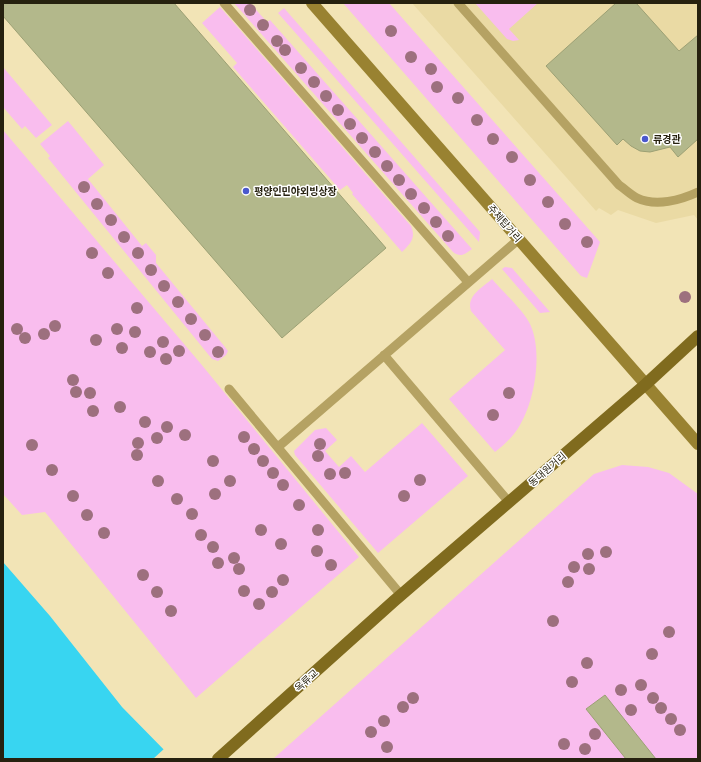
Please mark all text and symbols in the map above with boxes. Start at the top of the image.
place label: 류경관 [653,133,681,145]
marker: 류경관 [640,134,650,144]
place label: 평양인민야외빙상장 [254,185,337,197]
marker: 평양인민야외빙상장 [241,186,251,196]
street label: 주체탑거리 [485,202,525,244]
street label: 동대원거리 [526,449,568,489]
street label: 옥류교 [292,666,320,694]

